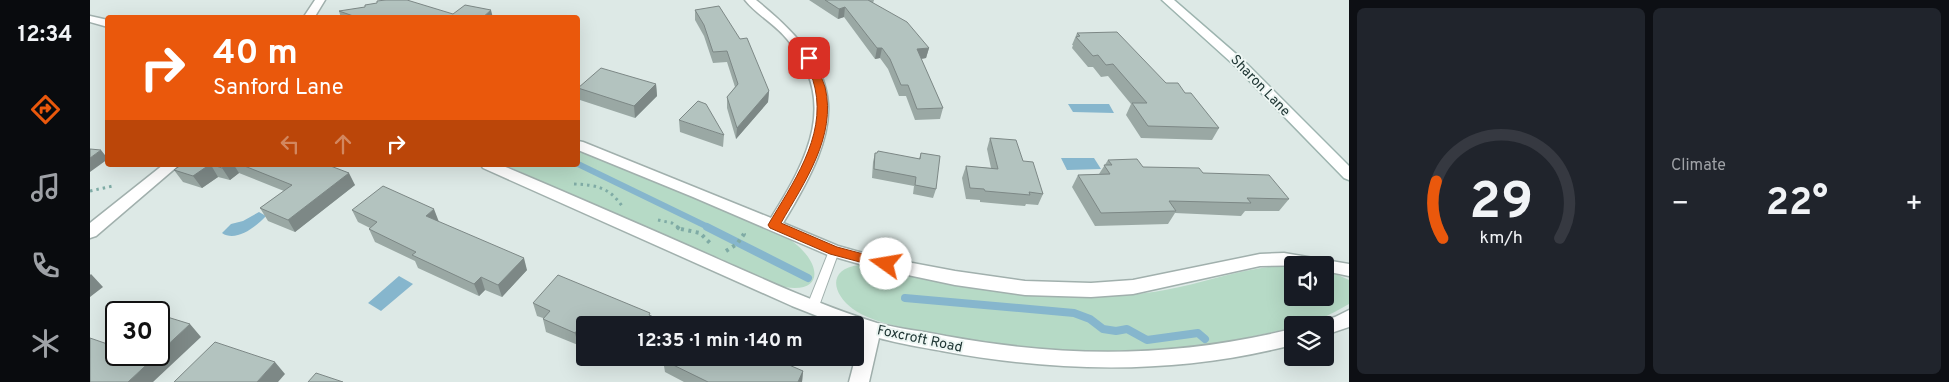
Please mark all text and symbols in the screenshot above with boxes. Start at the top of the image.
text: 12:34 [18,22,72,49]
text: 40 m [213,32,298,76]
icon: right [130,35,195,100]
pin [788,37,830,79]
icon: arrive [795,44,823,72]
street label: Sharon Lane [1226,52,1293,120]
text: Sanford Lane [213,75,344,102]
icon: directions [28,92,63,127]
icon: left [276,130,304,158]
icon: ahead [329,130,357,158]
icon: right [382,130,410,158]
text: Climate [1671,156,1726,176]
icon: music [28,170,63,205]
text: 29 [1469,171,1533,237]
text: 22° [1766,180,1828,229]
text: − [1671,187,1689,223]
text: + [1905,187,1923,223]
text: km/h [1479,227,1523,250]
position arrow [859,237,911,289]
icon: phone [28,248,63,283]
map controls [1284,256,1334,366]
button: sound [1284,256,1334,306]
speed limit sign: 30 [105,301,170,366]
button: layers [1284,316,1334,366]
street label: Foxcroft Road [876,322,964,357]
icon: climate [28,326,63,361]
text: 12:35 · 1 min · 140 m [637,329,803,353]

